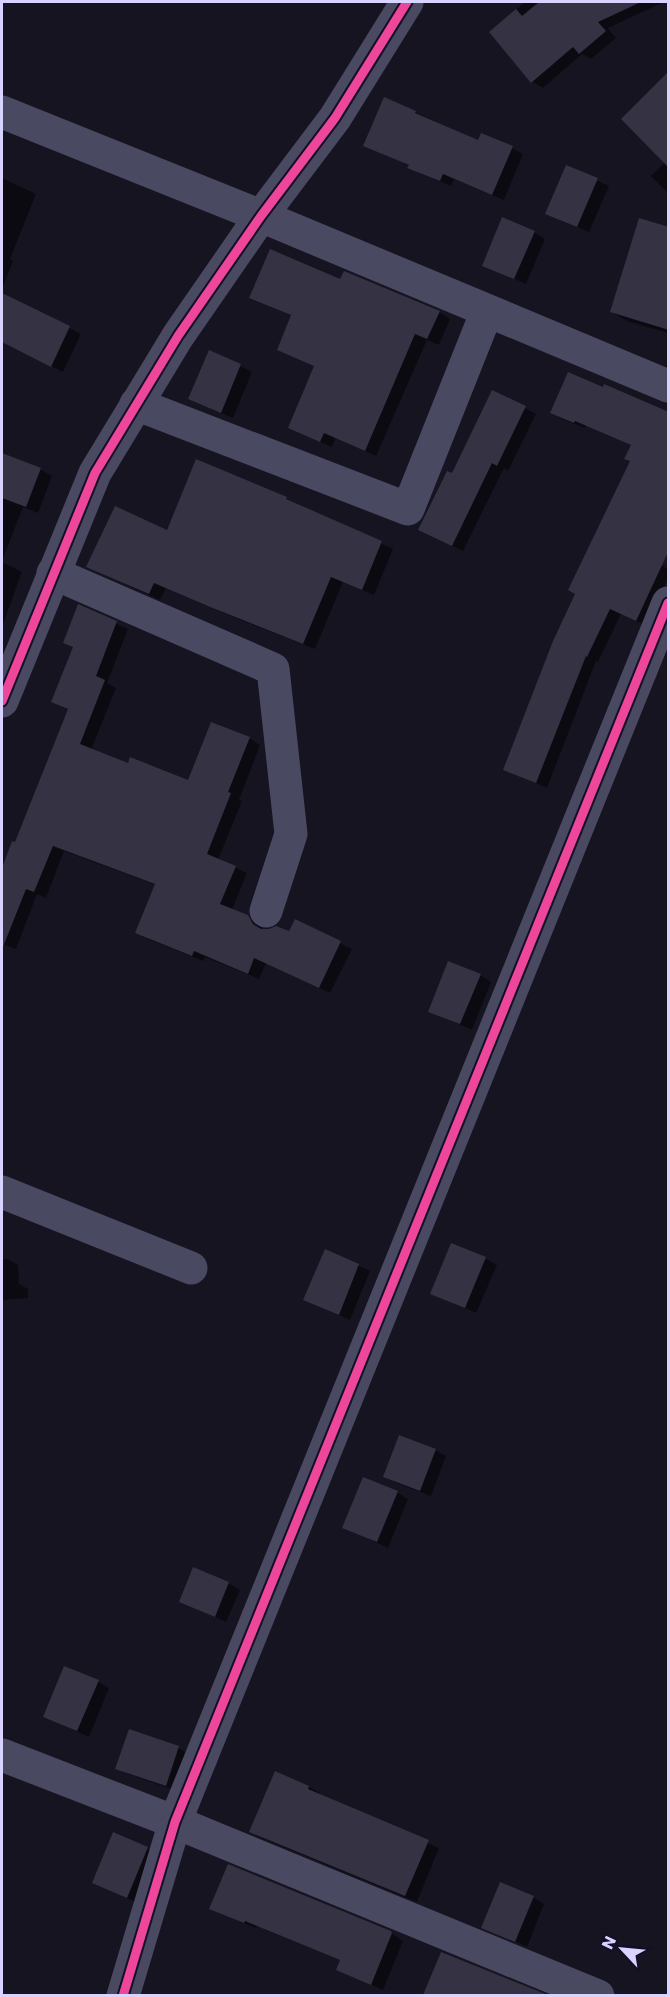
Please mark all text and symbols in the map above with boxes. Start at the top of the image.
north arrow [592,1919,652,1979]
text: N [596,1932,622,1953]

